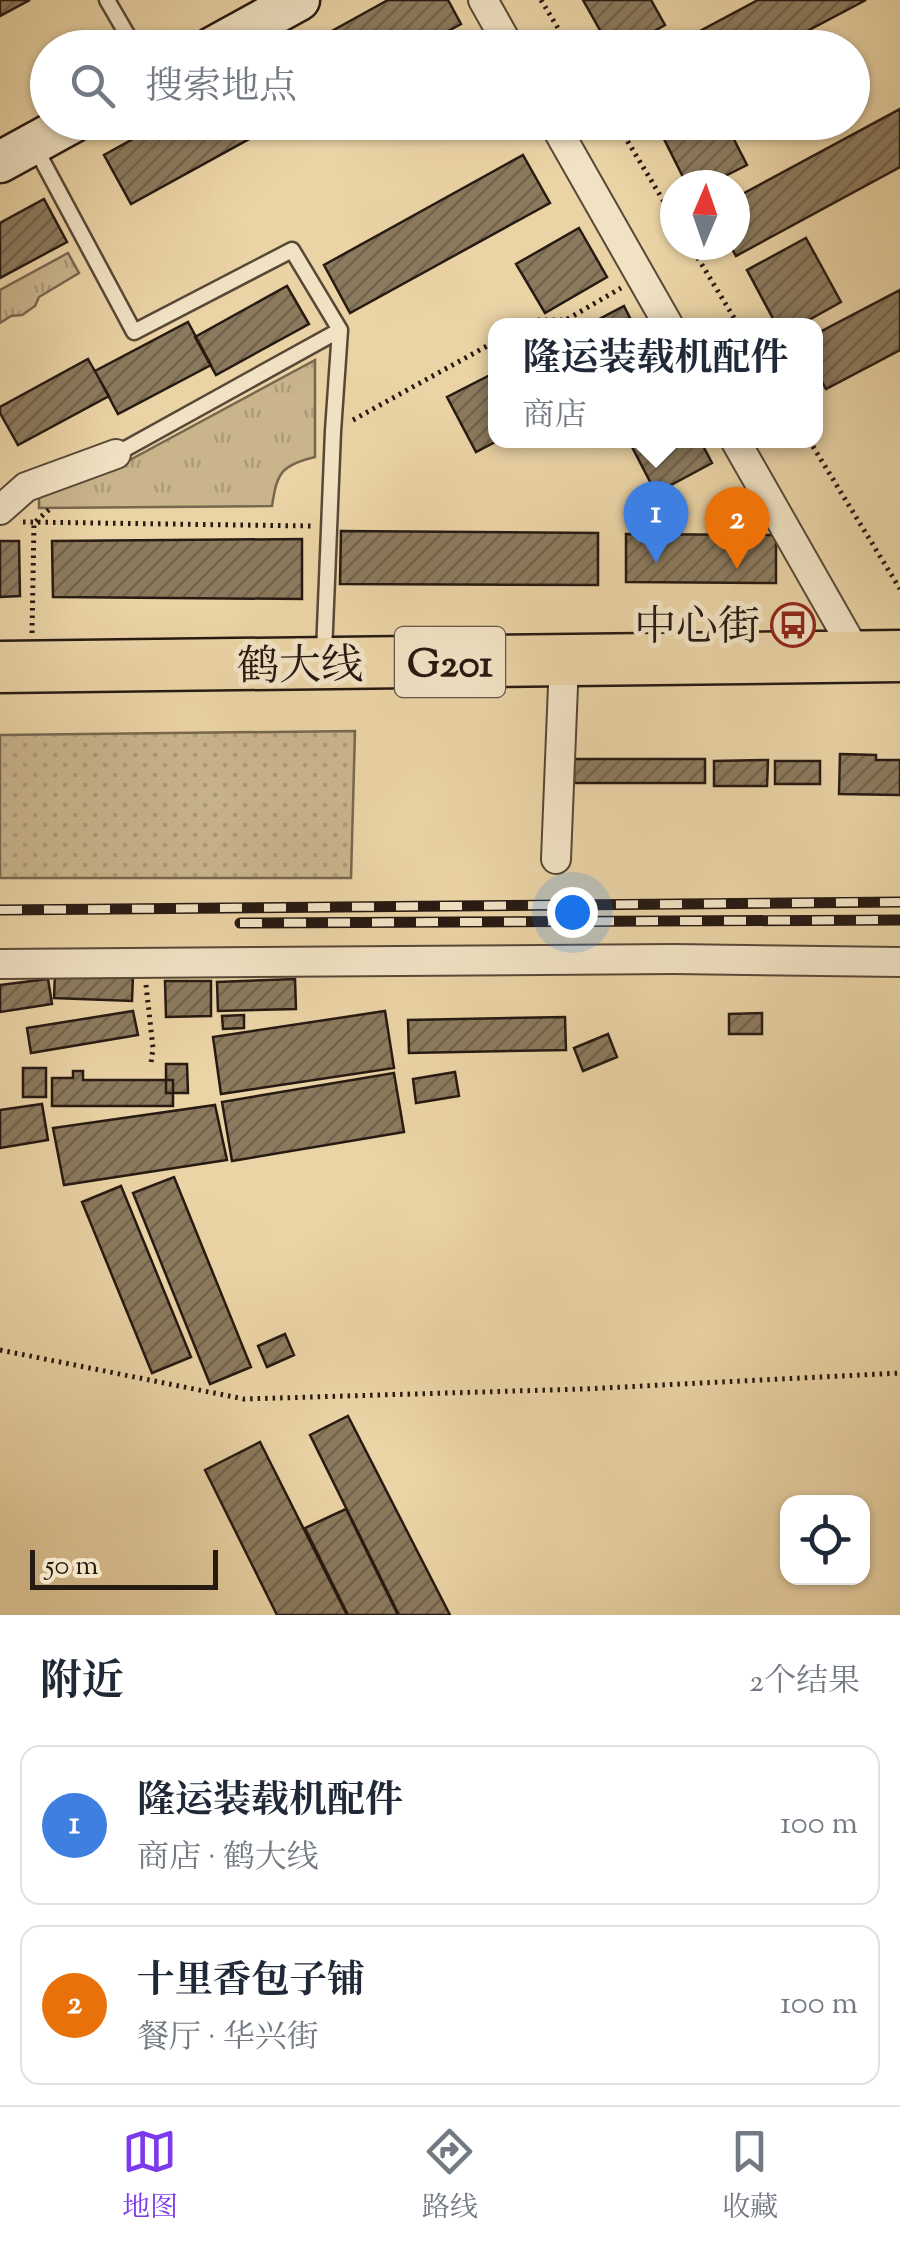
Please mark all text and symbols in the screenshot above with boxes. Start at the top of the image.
search box [30,30,870,140]
icon: search [65,58,120,113]
text: 搜索地点 [145,62,297,116]
north arrow [660,170,750,260]
popup [488,318,823,448]
text: 隆运装载机配件 [522,334,789,388]
text: 商店 [522,394,587,440]
pin: 1 [624,480,688,563]
pin: 2 [704,486,770,569]
place label: 中心街 [634,600,760,660]
bus stop icon: 中心街 [770,602,816,648]
road number: G201 [395,627,505,697]
street label: 鹤大线 [237,638,364,700]
your location [547,887,598,938]
map controls [780,1495,870,1585]
button: locate [780,1495,870,1585]
scale bar [30,1545,218,1590]
text: 50 m [45,1547,99,1587]
text: 附近 [40,1654,124,1714]
text: 2个结果 [749,1660,860,1706]
text: 隆运装载机配件 [137,1776,403,1830]
text: 1 [69,1802,80,1848]
text: 100 m [780,1802,858,1848]
text: 商店 · 鹤大线 [137,1836,319,1882]
text: 十里香包子铺 [137,1956,365,2010]
text: 2 [67,1982,82,2028]
text: 100 m [780,1982,858,2028]
text: 餐厅 · 华兴街 [137,2016,319,2062]
tab: 地图 [122,2124,178,2229]
tab: 路线 [422,2124,478,2229]
tab: 收藏 [722,2124,778,2229]

